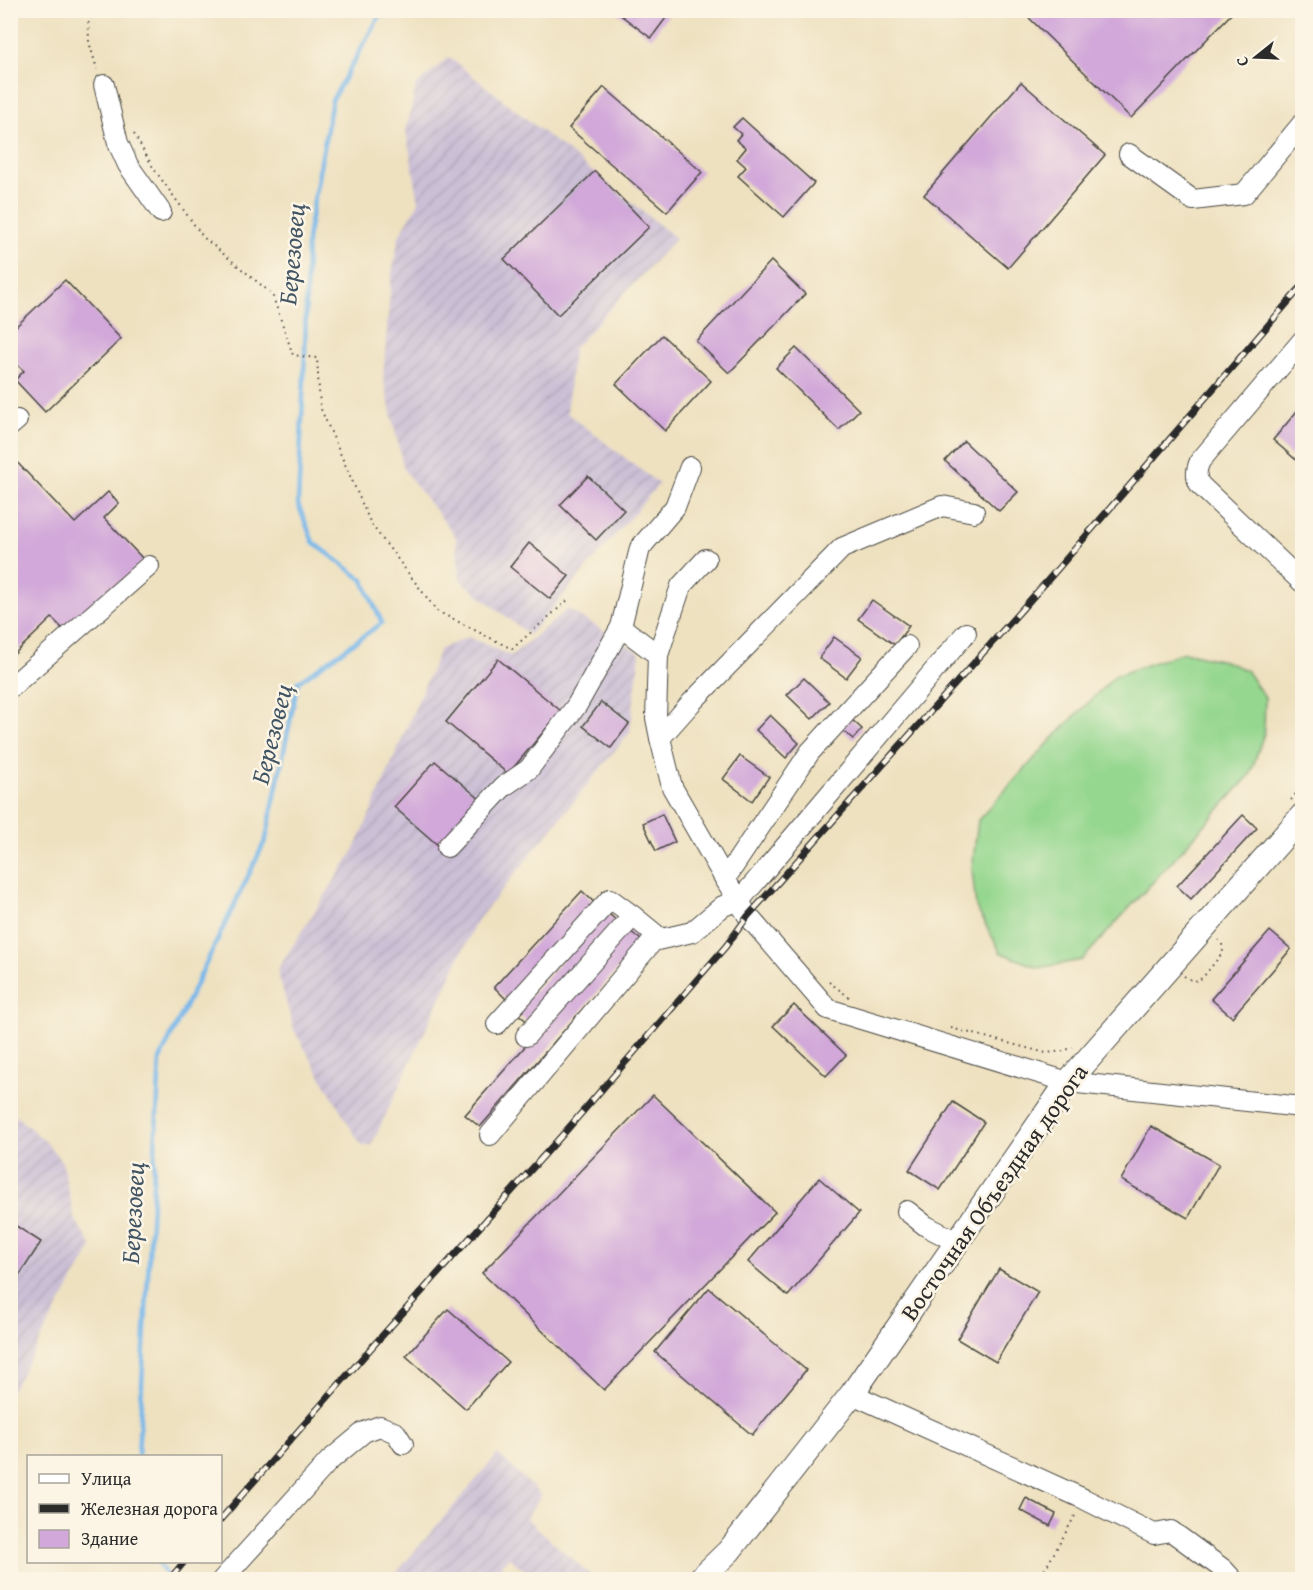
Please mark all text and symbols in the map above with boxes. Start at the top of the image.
north arrow [1226,27,1286,87]
text: С [1229,54,1255,70]
water label: Березовец [267,201,315,307]
water label: Березовец [240,680,302,788]
street label: Восточная Объездная дорога [892,1056,1097,1328]
water label: Березовец [110,1161,154,1265]
legend [27,1455,222,1563]
text: Улица [81,1465,132,1492]
text: Железная дорога [80,1495,218,1522]
text: Здание [81,1525,138,1552]

